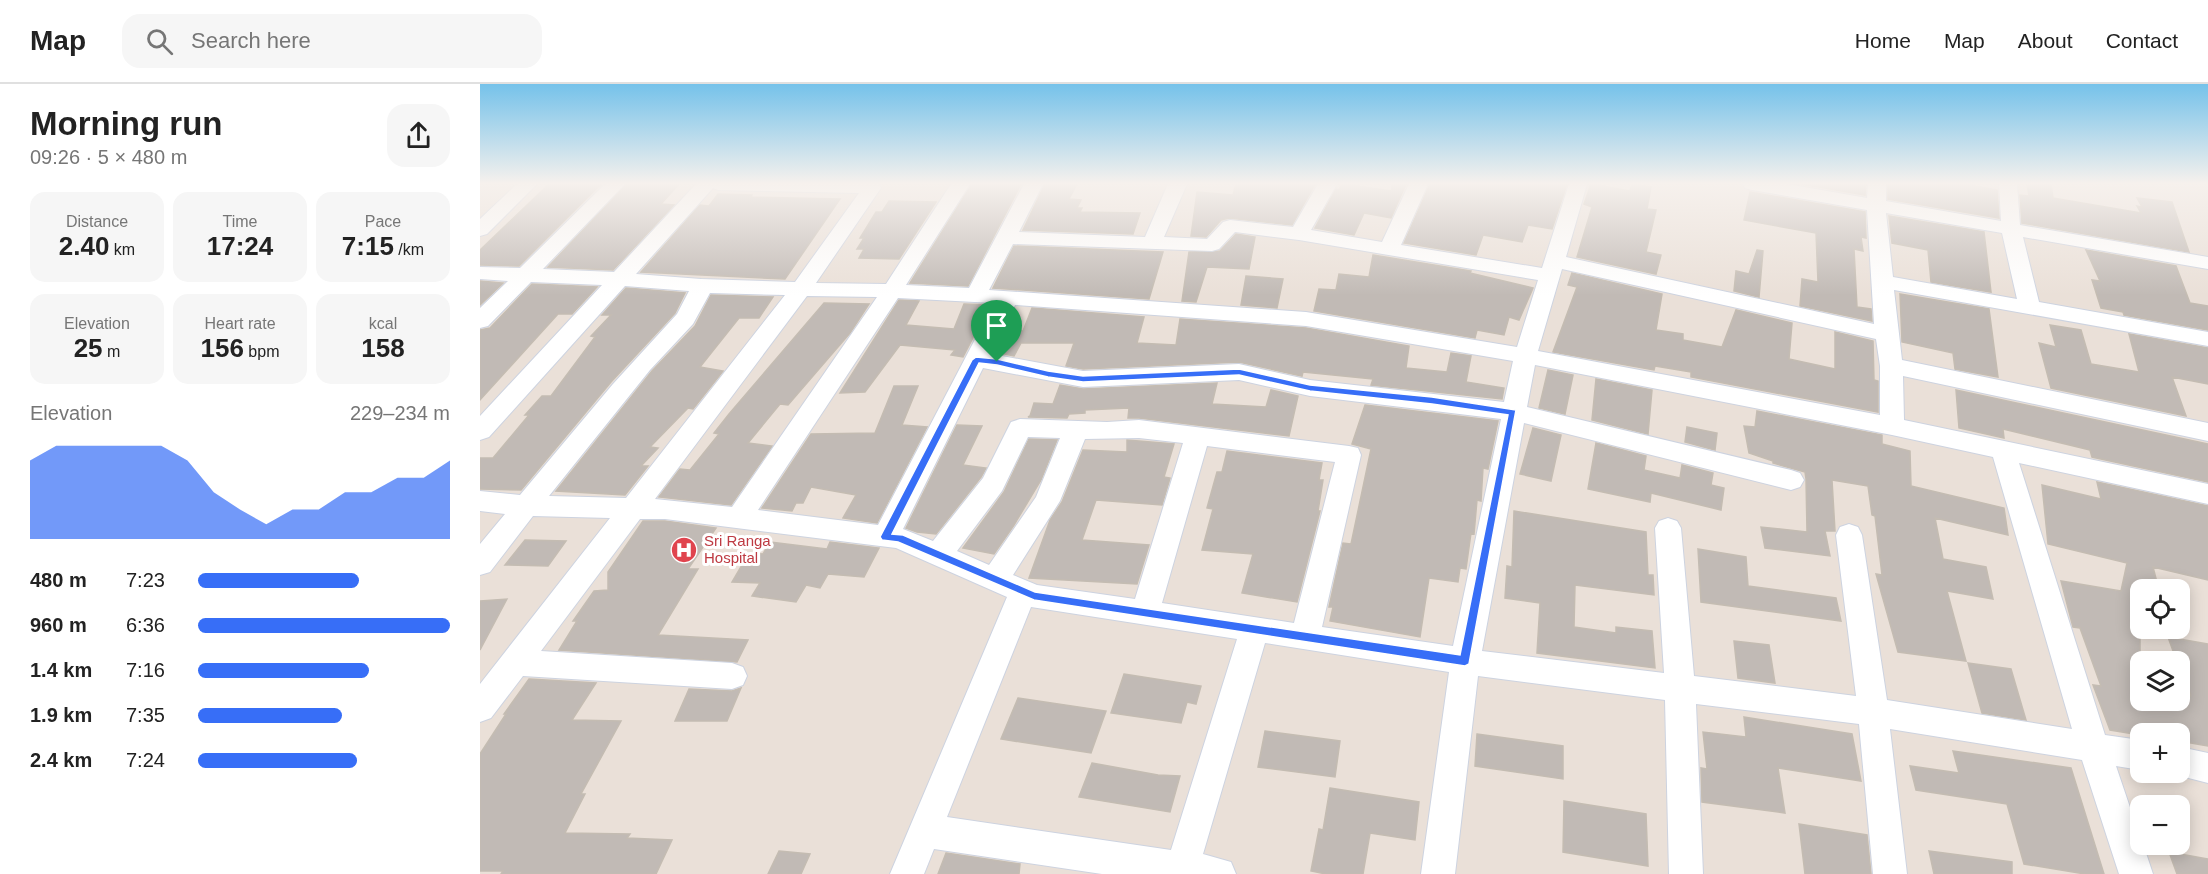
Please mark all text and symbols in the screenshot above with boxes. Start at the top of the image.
search box [122,14,542,68]
text: Map [30,25,86,56]
icon: search [143,25,176,58]
text: Search here [191,28,311,53]
text: Home [1855,29,1911,52]
text: Map [1944,29,1985,52]
text: About [2018,29,2073,52]
text: Contact [2106,29,2178,52]
button: share [387,104,450,167]
text: Morning run [30,105,222,142]
text: 09:26 · 5 × 480 m [30,146,187,168]
text: Distance [66,213,128,230]
text: Time [223,213,257,230]
text: Pace [365,213,401,230]
text: 2.40 [59,231,109,261]
text: 17:24 [207,231,273,261]
text: 7:15 [342,231,394,261]
text: km [109,241,135,258]
text: /km [394,241,424,258]
pin [971,300,1022,362]
icon: arrive [980,309,1013,342]
text: Elevation [64,315,130,332]
text: Heart rate [204,315,276,332]
text: kcal [369,315,397,332]
text: 25 [74,333,103,363]
text: 156 [201,333,244,363]
text: 158 [361,333,405,363]
text: m [103,343,120,360]
text: bpm [244,343,279,360]
text: Elevation [30,402,112,424]
text: 229–234 m [350,402,450,424]
place label: Sri Ranga Hospital [704,532,771,566]
hospital icon: Sri Ranga Hospital [669,535,699,565]
text: 480 m [30,569,87,591]
text: 7:23 [126,569,165,591]
map controls [2130,579,2190,855]
button: locate [2130,579,2190,639]
text: 960 m [30,614,87,636]
text: 6:36 [126,614,165,636]
button: layers [2130,651,2190,711]
text: 1.4 km [30,659,92,681]
text: 7:16 [126,659,165,681]
text: 1.9 km [30,704,92,726]
text: 7:35 [126,704,165,726]
button: + [2130,723,2190,783]
text: 2.4 km [30,749,92,771]
text: 7:24 [126,749,165,771]
button: − [2130,795,2190,855]

